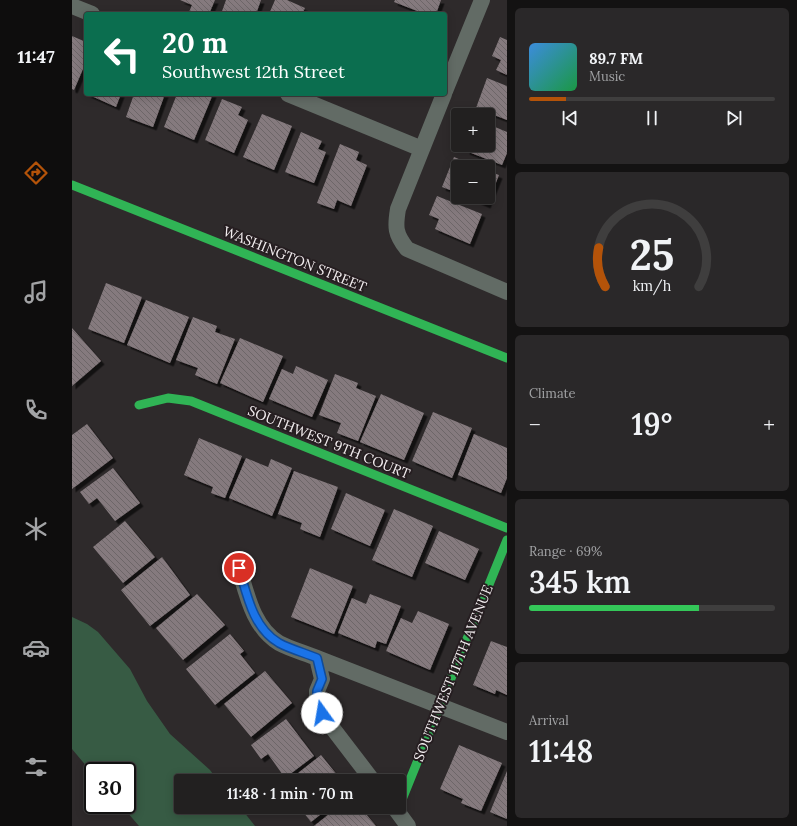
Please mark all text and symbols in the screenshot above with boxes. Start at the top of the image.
text: 20 m [162,25,228,61]
icon: left [96,28,148,80]
text: 11:47 [17,45,55,68]
text: 89.7 FM [589,49,643,68]
text: Southwest 12th Street [162,60,345,83]
text: Music [589,68,625,85]
icon: previous [559,107,581,129]
icon: pause [641,107,663,129]
icon: next [723,107,745,129]
map controls [451,108,495,204]
button: + [451,108,495,152]
icon: directions [22,159,50,187]
button: − [451,160,495,204]
street label: WASHINGTON STREET [221,222,369,296]
text: 25 [630,228,674,281]
text: km/h [633,277,672,296]
icon: music [22,278,50,306]
text: Climate [529,385,576,402]
icon: phone [22,396,50,424]
street label: SOUTHWEST 9TH COURT [245,401,413,483]
text: 19° [632,405,672,443]
text: − [529,410,541,438]
text: + [763,410,775,438]
icon: climate [22,515,50,543]
text: Range · 69% [529,543,602,560]
pin [222,551,256,585]
icon: arrive [228,557,250,579]
text: 345 km [529,563,631,601]
street label: SOUTHWEST 117TH AVENUE [409,582,497,764]
icon: car [22,634,50,662]
position arrow [301,692,343,734]
text: Arrival [529,712,569,729]
text: 11:48 [529,732,593,770]
icon: filters [22,753,50,781]
speed limit sign: 30 [84,762,136,814]
text: 11:48 · 1 min · 70 m [227,784,353,803]

